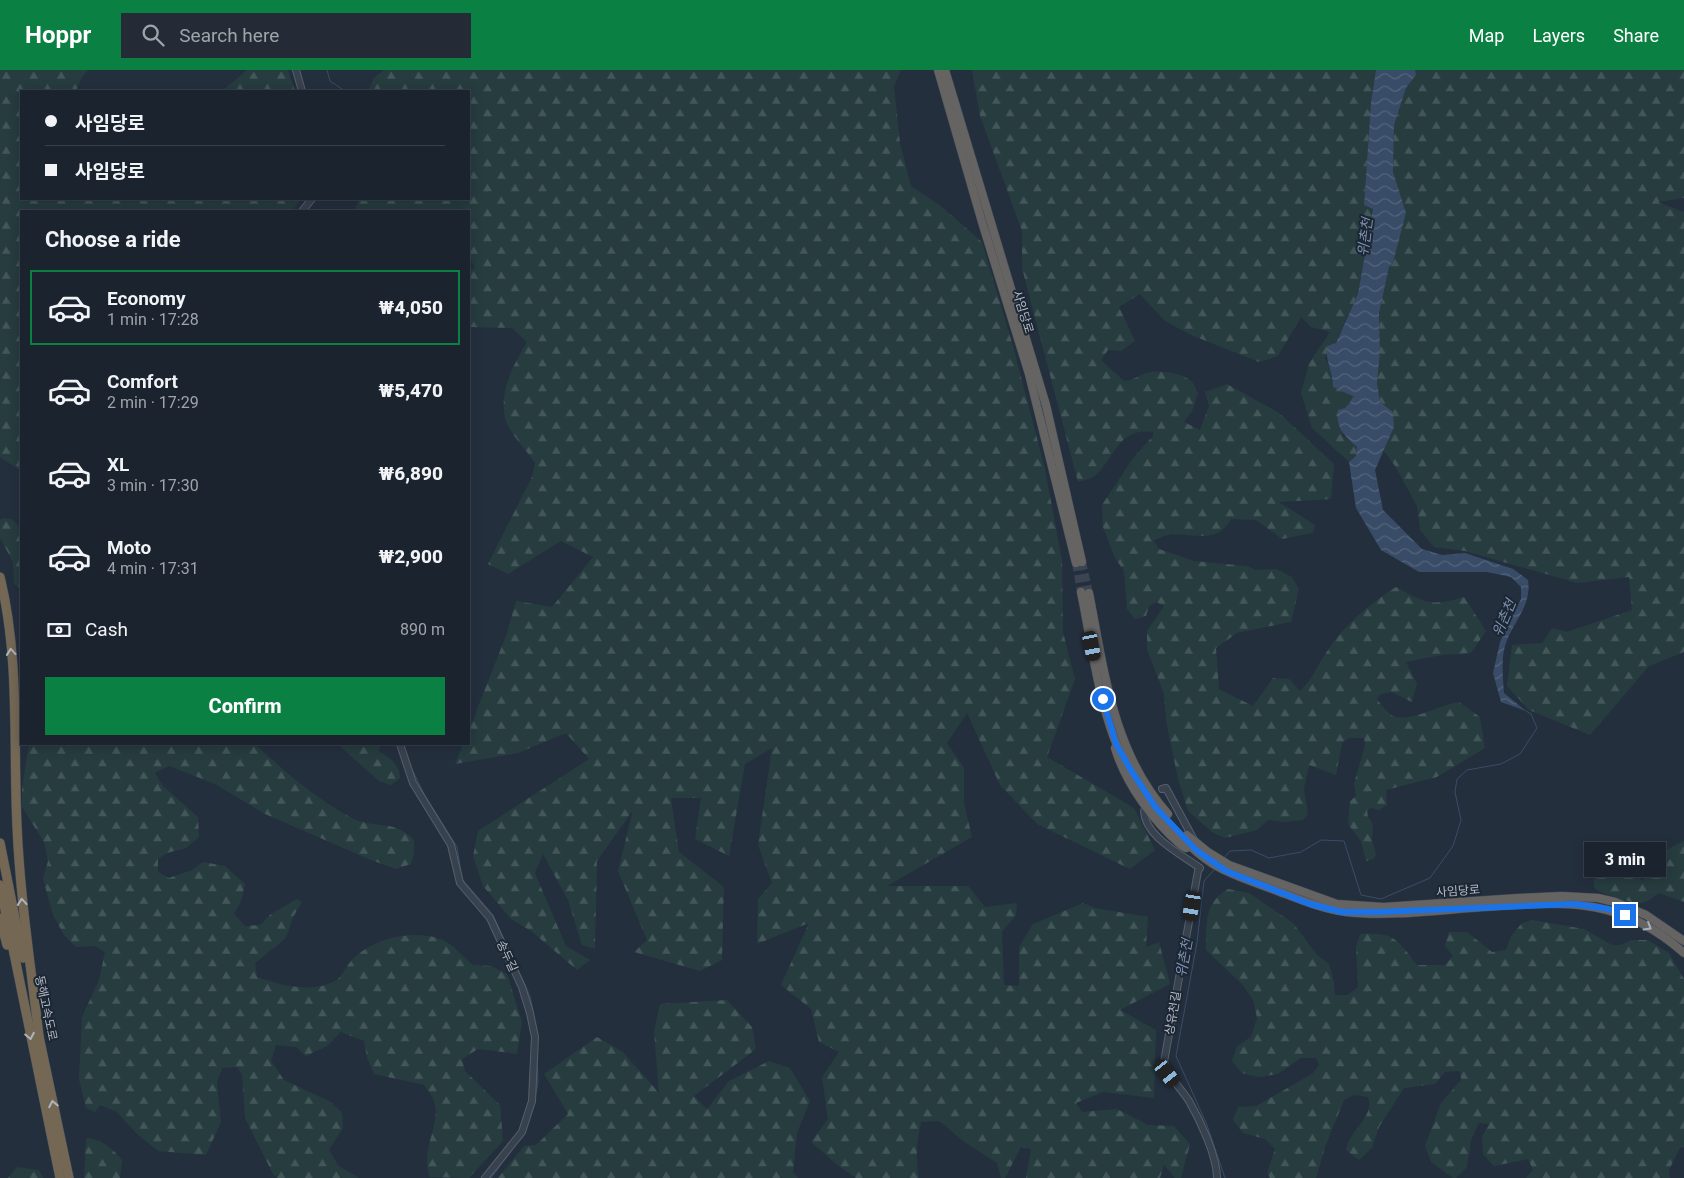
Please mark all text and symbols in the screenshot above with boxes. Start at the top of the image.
search box [121,13,471,58]
text: Hoppr [25,21,91,49]
icon: search [139,21,167,49]
text: Search here [179,24,279,47]
text: Map [1469,25,1504,46]
text: Layers [1532,25,1585,46]
text: Share [1613,25,1659,46]
text: 사임당로 [75,112,145,135]
text: 사임당로 [75,160,145,183]
water label: 위촌천 [1355,216,1375,257]
text: Choose a ride [45,227,181,252]
icon: car [47,285,92,330]
text: Economy [107,287,186,310]
street label: 사임당로 [1010,289,1036,335]
text: ₩4,050 [379,296,443,319]
text: 1 min · 17:28 [107,310,199,329]
icon: car [47,368,92,413]
text: Comfort [107,370,178,393]
text: ₩5,470 [379,379,443,402]
text: 2 min · 17:29 [107,393,199,412]
icon: car [47,451,92,496]
text: XL [107,453,129,476]
text: ₩6,890 [379,462,443,485]
text: 3 min · 17:30 [107,476,199,495]
icon: car [47,534,92,579]
text: Moto [107,536,151,559]
text: ₩2,900 [379,545,443,568]
text: 4 min · 17:31 [107,559,199,578]
water label: 위촌천 [1489,596,1519,639]
icon: cash [45,616,73,644]
text: Cash [85,618,128,641]
text: 890 m [400,620,445,639]
car [1081,630,1102,662]
one-way arrow [6,648,17,656]
button: Confirm [45,677,445,735]
route start [1092,688,1114,710]
callout: 3 min [1584,842,1666,878]
text: 3 min [1605,850,1645,869]
street label: 사임당로 [1435,882,1481,900]
car [1182,890,1201,922]
one-way arrow [17,898,28,906]
route end [1614,904,1636,926]
one-way arrow [1643,920,1652,930]
water label: 위촌천 [1173,936,1195,978]
street label: 송두길 [494,938,520,974]
street label: 동해고속도로 [32,974,60,1042]
street label: 상유천길 [1162,990,1184,1036]
one-way arrow [25,1032,35,1040]
car [1151,1057,1182,1089]
one-way arrow [48,1099,59,1108]

